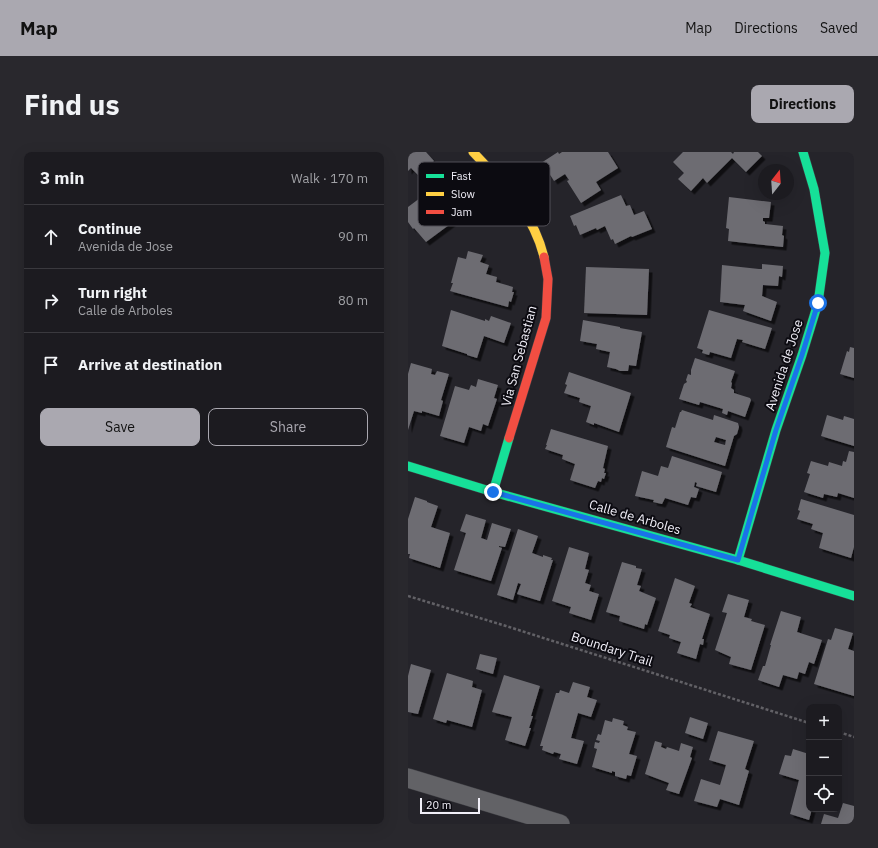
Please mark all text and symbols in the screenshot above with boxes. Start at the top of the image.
text: Map [20,16,58,40]
text: Map [685,19,712,37]
text: Directions [734,19,798,37]
text: Saved [820,19,858,37]
button: Directions [751,85,854,123]
text: Find us [24,86,120,123]
legend [418,162,550,226]
north arrow [758,164,794,200]
text: 3 min [40,167,84,189]
text: Fast [451,169,472,183]
text: Walk · 170 m [291,170,368,187]
text: Slow [451,187,475,201]
text: Jam [451,205,472,219]
text: Continue [78,219,142,238]
icon: ahead [40,226,62,248]
text: 90 m [338,228,368,245]
text: Avenida de Jose [78,238,173,255]
text: Turn right [78,283,147,302]
icon: right [40,290,62,312]
text: 80 m [338,292,368,309]
route start [809,294,827,312]
text: Calle de Arboles [78,302,173,319]
street label: Via San Sebastian [497,304,541,408]
street label: Avenida de Jose [761,317,807,413]
icon: arrive [40,354,62,376]
text: Arrive at destination [78,355,222,374]
button: Save [40,408,200,446]
button: Share [208,408,368,446]
route end [484,483,502,501]
street label: Calle de Arboles [587,496,683,538]
street label: Boundary Trail [569,628,655,670]
map controls [806,704,842,812]
button: + [806,704,842,740]
button: − [806,740,842,776]
button: locate [806,776,842,812]
scale bar [420,796,480,815]
text: 20 m [426,798,451,812]

